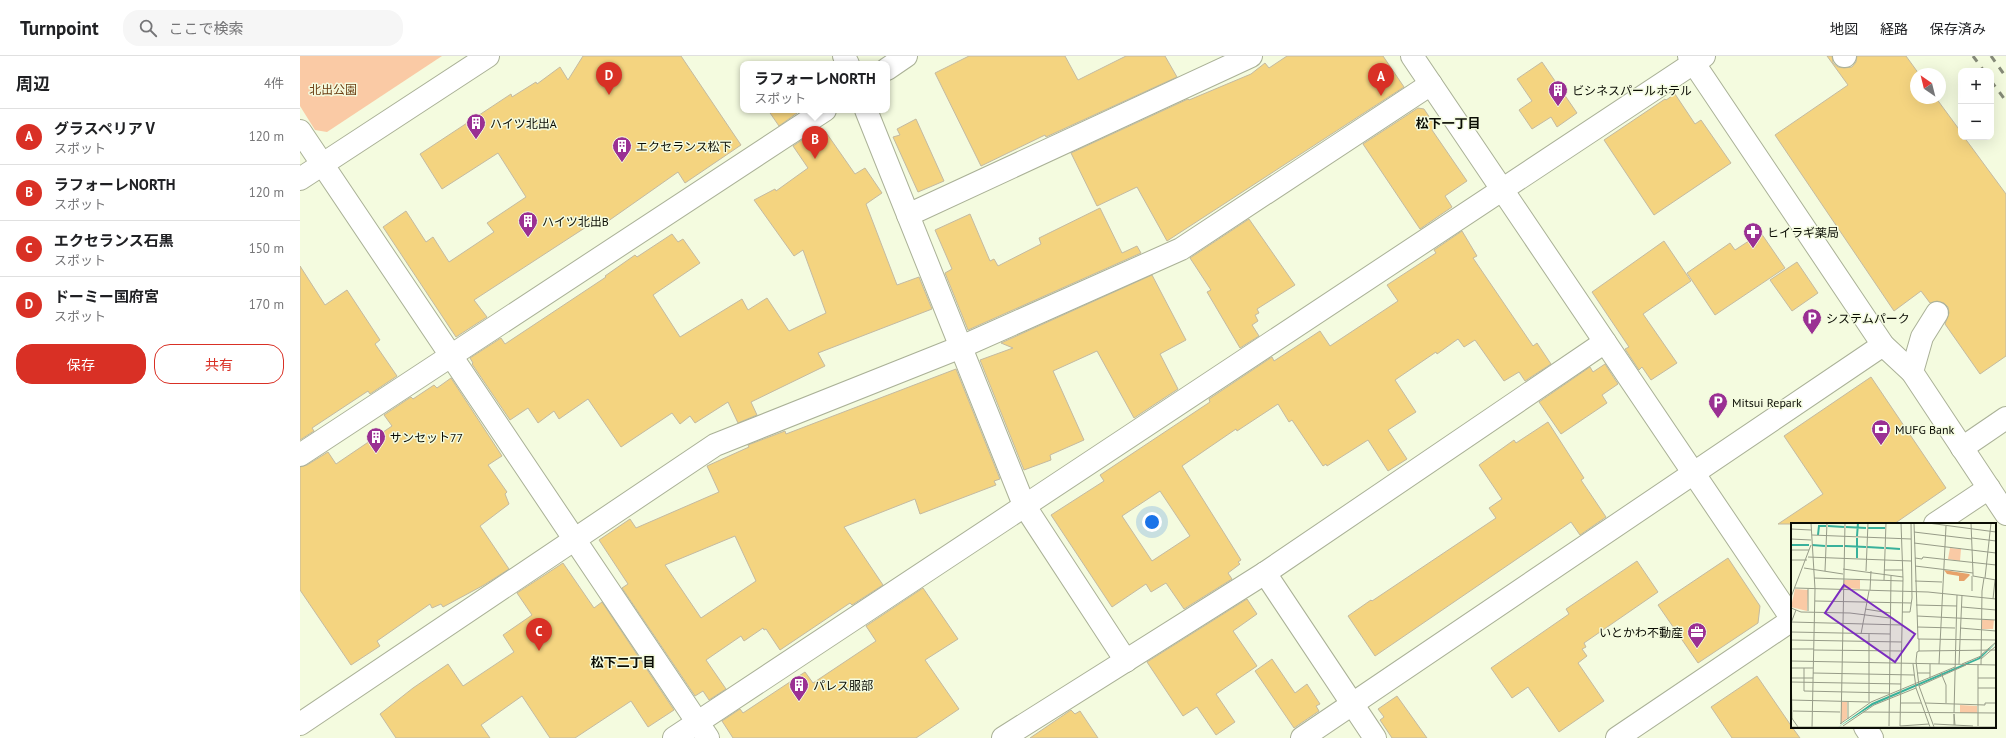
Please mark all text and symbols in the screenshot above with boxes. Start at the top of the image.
search box [123,10,403,46]
text: Turnpoint [20,16,99,40]
icon: search [137,17,159,39]
text: ここで検索 [169,19,244,38]
text: 地図 [1830,20,1858,38]
text: 経路 [1880,20,1908,38]
text: 保存済み [1930,20,1986,38]
popup [740,61,890,113]
pin: D [596,62,622,95]
pin: A [1368,63,1394,96]
north arrow [1910,68,1946,104]
map controls [1958,68,1994,140]
button: + [1958,68,1994,104]
text: ラフォーレNORTH [754,69,876,88]
text: 周辺 [16,73,50,95]
text: 4件 [264,75,284,92]
building icon: ビシネスパールホテル [1547,79,1569,107]
park label: 北出公園 [309,82,357,97]
place label: ビシネスパールホテル [1572,83,1692,98]
text: スポット [754,90,806,107]
button: − [1958,104,1994,140]
building icon: ハイツ北出A [465,112,487,140]
district label: 松下一丁目 [1415,115,1481,132]
place label: ハイツ北出A [490,116,557,131]
text: グラスペリアⅤ [54,119,158,138]
pin: B [802,126,828,159]
text: A [25,128,33,145]
text: 120 m [249,128,284,145]
building icon: エクセランス松下 [611,135,633,163]
place label: エクセランス松下 [636,139,732,154]
text: スポット [54,140,106,157]
text: ラフォーレNORTH [54,175,176,194]
text: B [25,184,33,201]
text: 120 m [249,184,284,201]
text: スポット [54,196,106,213]
building icon: ハイツ北出B [517,210,539,238]
place label: ハイツ北出B [542,214,609,229]
pharmacy icon: ヒイラギ薬局 [1742,221,1764,249]
place label: ヒイラギ薬局 [1767,225,1839,240]
text: エクセランス石黒 [54,231,174,250]
text: C [25,240,33,257]
text: 150 m [249,240,284,257]
text: スポット [54,252,106,269]
text: ドーミー国府宮 [54,287,159,306]
text: D [25,296,33,313]
text: 170 m [249,296,284,313]
parking icon: システムパーク [1801,307,1823,335]
text: スポット [54,308,106,325]
place label: システムパーク [1826,311,1910,326]
button: 保存 [16,344,146,384]
button: 共有 [154,344,284,384]
parking icon: Mitsui Repark [1707,391,1729,419]
place label: Mitsui Repark [1732,395,1802,410]
bank icon: MUFG Bank [1870,418,1892,446]
place label: MUFG Bank [1895,422,1955,437]
building icon: サンセット77 [365,426,387,454]
place label: サンセット77 [390,430,463,445]
your location [1142,512,1162,532]
inset map [1791,523,1996,728]
pin: C [526,618,552,651]
office icon: いとかわ不動産 [1686,621,1708,649]
place label: いとかわ不動産 [1599,625,1683,640]
district label: 松下二丁目 [590,654,656,671]
building icon: パレス服部 [788,674,810,702]
place label: パレス服部 [813,678,873,693]

